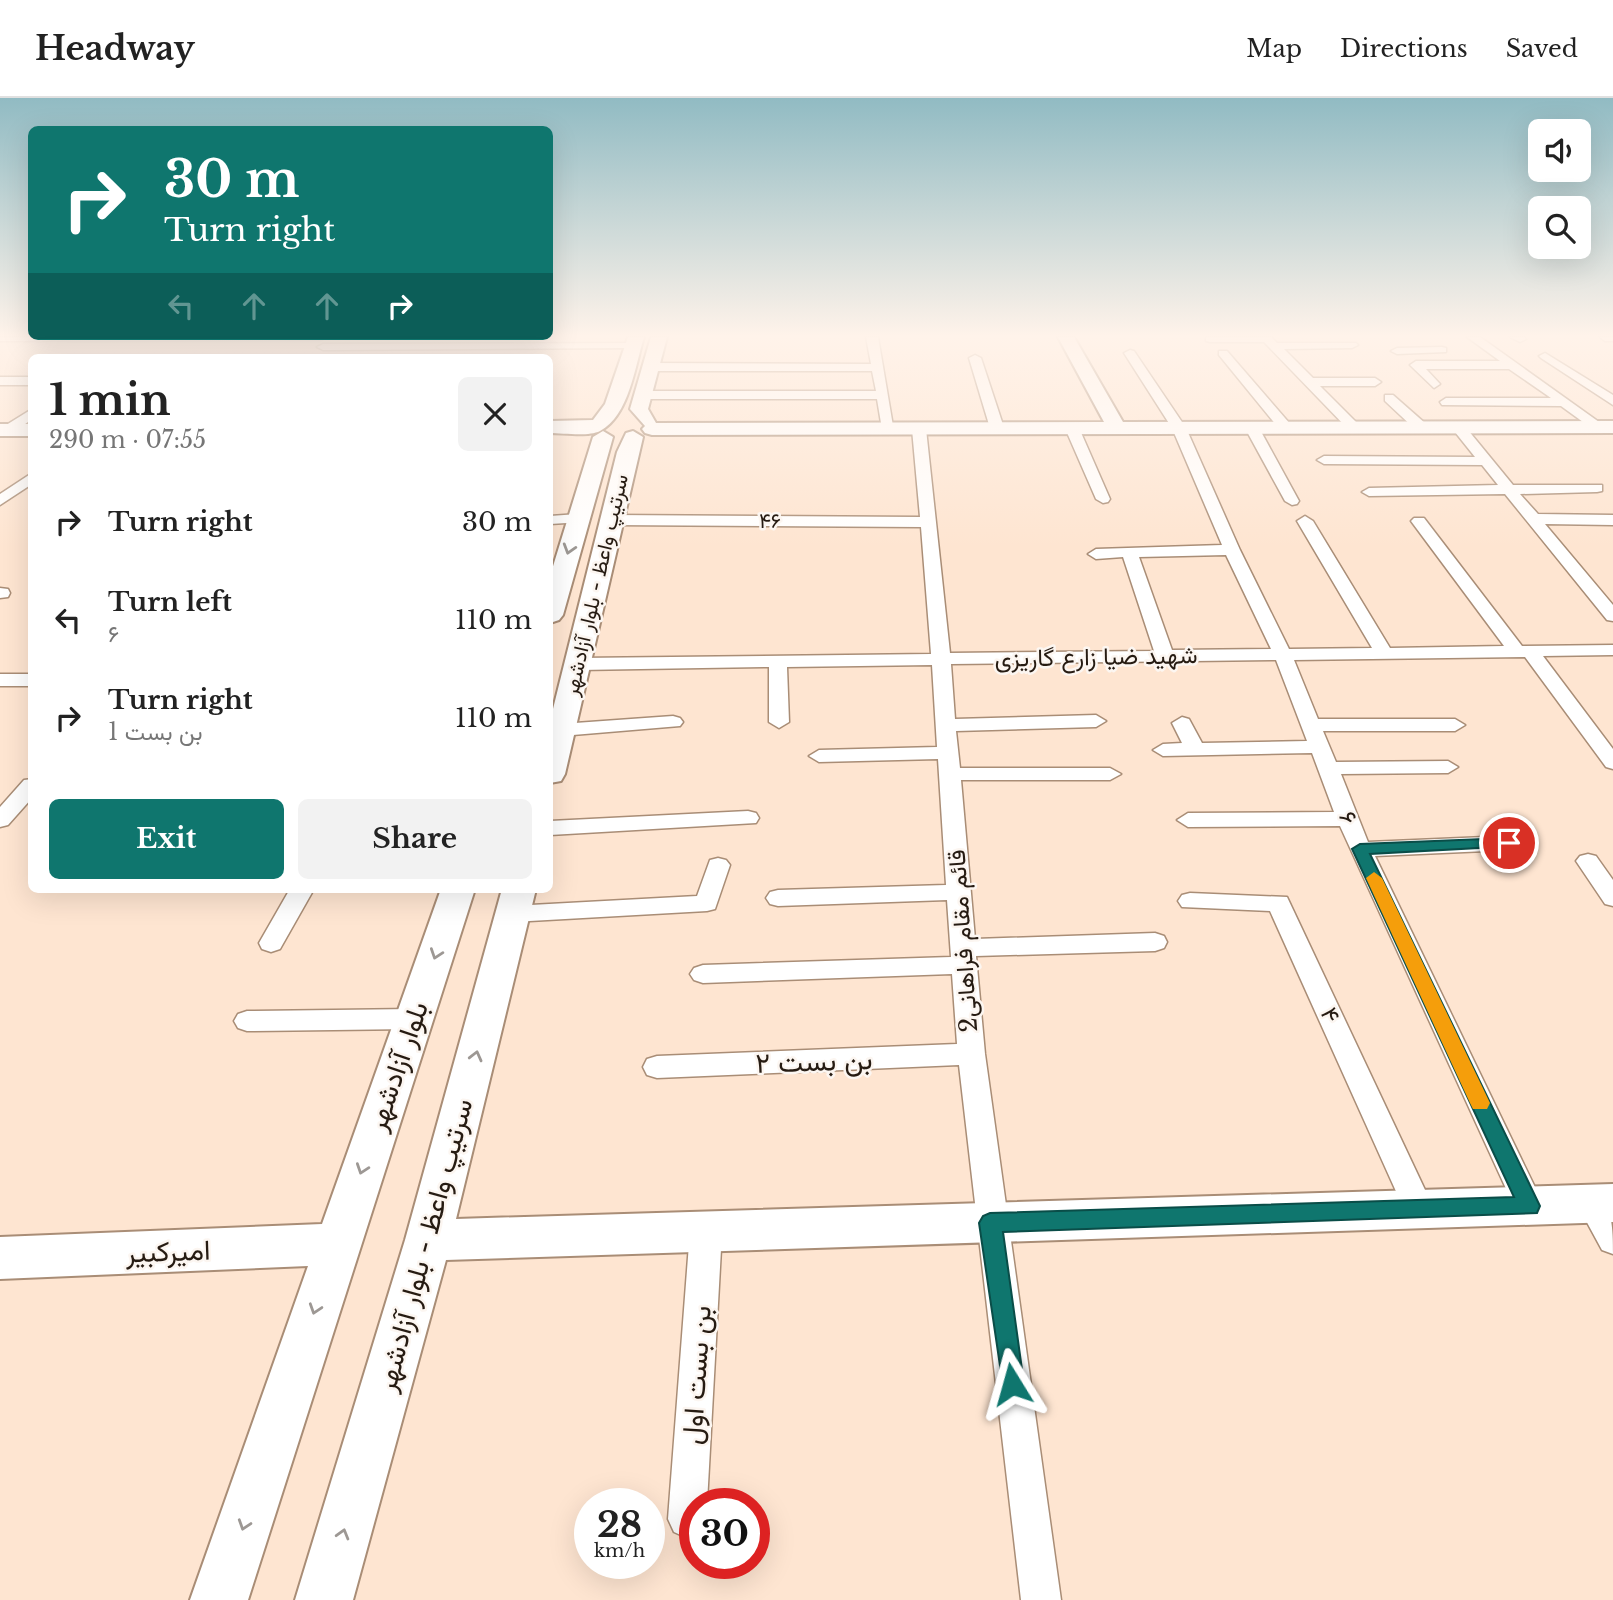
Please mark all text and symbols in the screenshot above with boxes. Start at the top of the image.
text: Headway [35,28,195,69]
text: Map [1246,34,1302,63]
text: Directions [1340,34,1468,63]
text: Saved [1506,34,1578,63]
map controls [1528,119,1591,259]
button: sound [1528,119,1591,182]
text: 30 m [164,149,299,210]
icon: right [49,154,140,245]
button: search [1528,196,1591,259]
text: Turn right [164,210,335,250]
icon: left [162,287,200,325]
icon: ahead [235,287,273,325]
icon: ahead [308,287,346,325]
icon: right [381,287,419,325]
text: 1 min [49,374,171,426]
button: close [458,377,532,451]
text: 290 m · 07:55 [49,426,206,454]
street label: سرتیپ واعظ - بلوار آزادشهر [558,472,635,700]
icon: right [49,503,87,541]
text: Turn right [108,506,253,538]
text: 30 m [462,506,532,538]
street label: ۴۶ [759,508,781,534]
one-way arrow [563,543,578,555]
text: Turn left [108,586,232,618]
icon: left [49,601,87,639]
text: 110 m [455,604,532,636]
text: ۶ [108,620,119,648]
street label: شهید ضیا زارع گاریزی [994,640,1198,675]
text: Turn right [108,684,253,716]
icon: right [49,699,87,737]
text: 110 m [455,702,532,734]
text: بن بست 1 [108,718,202,746]
button: Exit [49,799,284,879]
button: Share [298,799,532,879]
street label: ۶ [1333,807,1364,829]
pin [1479,813,1539,873]
icon: arrive [1490,824,1528,862]
street label: 2قائم مقام فراهانی [942,848,985,1033]
one-way arrow [430,947,444,959]
street label: بلوار آزادشهر [359,997,436,1136]
street label: ۴ [1314,1003,1346,1027]
street label: بن بست ۲ [755,1042,873,1081]
one-way arrow [468,1050,482,1062]
street label: سرتیپ واعظ - بلوار آزادشهر [368,1095,481,1397]
one-way arrow [356,1162,370,1174]
street label: امیرکبیر [124,1233,211,1271]
one-way arrow [309,1302,323,1314]
street label: بن بست اول [674,1304,719,1446]
position arrow [975,1347,1049,1421]
speed limit sign: 30 [679,1488,770,1579]
text: 28 [597,1503,642,1546]
one-way arrow [238,1518,252,1530]
one-way arrow [335,1529,349,1541]
text: km/h [594,1540,645,1562]

